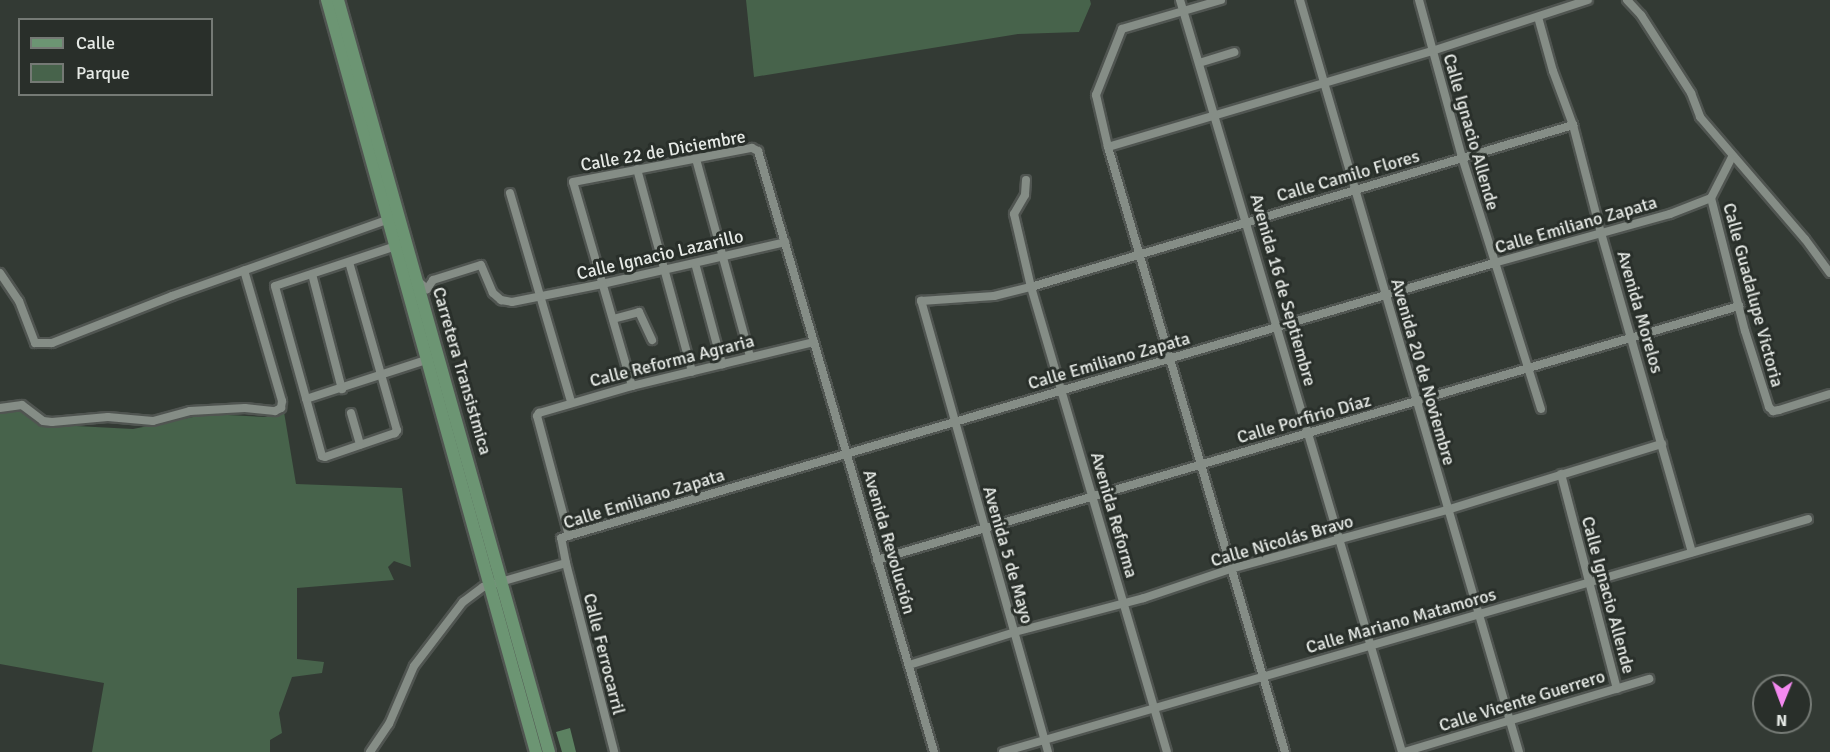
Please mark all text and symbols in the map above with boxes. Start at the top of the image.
legend [18,18,213,96]
text: Calle [76,32,115,54]
street label: Calle Ignacio Allende [1438,51,1504,213]
text: Parque [76,62,130,84]
street label: Calle 22 de Diciembre [579,126,747,176]
street label: Calle Camilo Flores [1274,145,1422,207]
street label: Avenida 16 de Septiembre [1245,191,1321,389]
street label: Calle Emiliano Zapata [1492,192,1660,258]
street label: Calle Guadalupe Victoria [1718,201,1788,389]
street label: Calle Ignacio Lazarillo [575,225,745,285]
street label: Avenida Morelos [1612,248,1668,376]
street label: Avenida 20 de Noviembre [1386,276,1460,468]
street label: Carretera Transistmica [428,285,496,457]
street label: Calle Emiliano Zapata [1025,328,1193,394]
street label: Calle Reforma Agraria [587,330,757,392]
street label: Calle Porfirio Díaz [1234,390,1374,448]
street label: Avenida Reforma [1086,450,1142,580]
street label: Calle Emiliano Zapata [561,464,727,534]
street label: Avenida Revolución [858,467,920,617]
street label: Avenida 5 de Mayo [978,484,1038,626]
street label: Calle Nicolás Bravo [1208,510,1356,572]
street label: Calle Ignacio Allende [1577,514,1639,676]
street label: Calle Mariano Matamoros [1303,583,1499,659]
street label: Calle Ferrocarril [578,591,630,717]
street label: Calle Vicente Guerrero [1436,665,1608,737]
north arrow [1752,674,1812,734]
text: N [1776,710,1787,730]

